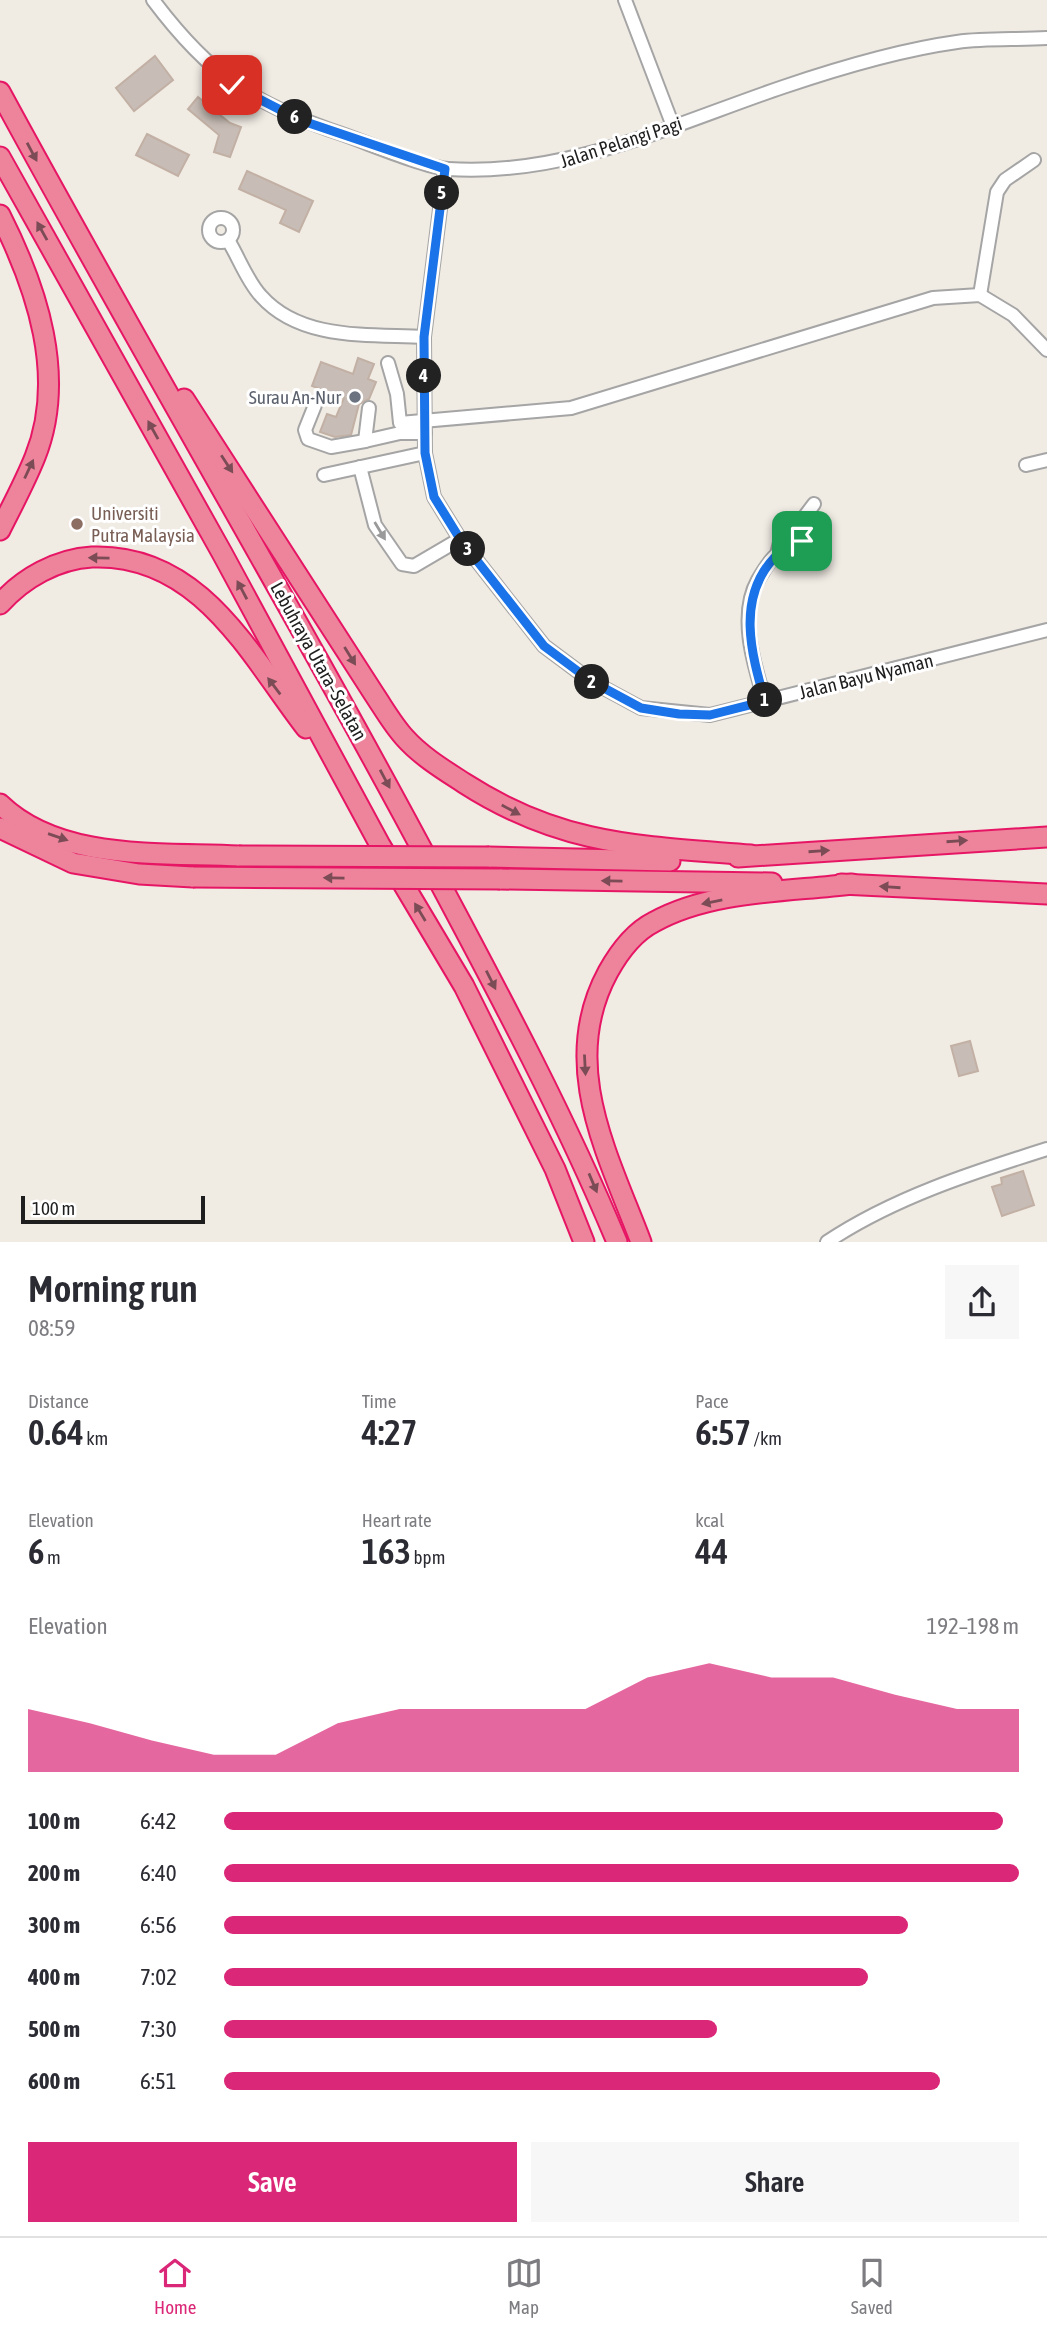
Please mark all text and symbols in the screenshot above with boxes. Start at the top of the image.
pin [202,55,262,115]
icon: check [213,66,251,104]
pin: 6 [278,100,312,134]
text: 6 [290,105,299,127]
street label: Jalan Pelangi Pagi [557,112,685,172]
one-way arrow [27,142,38,162]
pin: 5 [424,176,460,210]
text: 5 [437,181,446,203]
one-way arrow [36,222,48,241]
pin: 4 [406,358,442,394]
text: 4 [419,364,428,386]
place label: Surau An-Nur [249,386,341,408]
marker: Surau An-Nur [347,389,363,405]
one-way arrow [147,420,159,439]
one-way arrow [220,454,233,474]
one-way arrow [24,458,35,479]
place label: Universiti Putra Malaysia [91,502,195,546]
pin [772,511,832,571]
marker: Universiti Putra Malaysia [69,516,85,532]
one-way arrow [374,522,387,541]
icon: arrive [783,522,821,560]
pin: 3 [450,532,486,566]
text: 3 [463,537,472,559]
one-way arrow [88,552,110,564]
street label: Lebuhraya Utara–Selatan [266,578,372,744]
one-way arrow [236,580,248,600]
one-way arrow [343,646,356,665]
street label: Jalan Bayu Nyaman [797,649,935,703]
pin: 2 [574,664,610,700]
text: 2 [587,670,596,692]
one-way arrow [267,677,281,695]
pin: 1 [748,682,782,718]
text: 1 [760,688,769,710]
one-way arrow [379,769,390,789]
one-way arrow [501,804,521,815]
one-way arrow [48,832,69,843]
one-way arrow [946,836,968,847]
one-way arrow [808,845,830,856]
one-way arrow [323,872,345,884]
one-way arrow [601,875,623,887]
one-way arrow [879,881,901,892]
one-way arrow [701,897,723,908]
one-way arrow [414,903,426,922]
one-way arrow [486,970,497,990]
one-way arrow [580,1054,591,1076]
one-way arrow [587,1173,599,1193]
scale bar [21,1193,205,1225]
text: 100 m [32,1197,75,1219]
button: share [945,1265,1019,1339]
text: Morning run [28,1267,198,1310]
text: 08:59 [28,1315,75,1341]
text: Distance [28,1390,89,1412]
text: Time [362,1390,396,1412]
text: Pace [695,1390,729,1412]
text: 0.64 [28,1412,84,1452]
text: 4:27 [362,1412,417,1452]
text: 6:57 [695,1412,751,1452]
text: km [84,1427,108,1449]
text: /km [751,1427,782,1449]
text: Elevation [28,1509,94,1531]
text: Heart rate [362,1509,432,1531]
text: kcal [695,1509,724,1531]
text: 6 [28,1531,44,1571]
text: 163 [362,1531,411,1571]
text: 44 [695,1531,728,1571]
text: m [44,1546,61,1568]
text: bpm [411,1546,445,1568]
text: Elevation [28,1613,108,1639]
text: 192–198 m [926,1613,1019,1639]
text: 100 m [28,1808,80,1834]
text: 6:42 [140,1808,177,1834]
text: 200 m [28,1860,80,1886]
text: 6:40 [140,1860,177,1886]
text: 300 m [28,1912,80,1938]
text: 6:56 [140,1912,177,1938]
text: 400 m [28,1964,80,1990]
text: 7:02 [140,1964,177,1990]
text: 500 m [28,2016,80,2042]
text: 7:30 [140,2016,177,2042]
text: 600 m [28,2068,80,2094]
text: 6:51 [140,2068,177,2094]
button: Save [28,2142,517,2222]
button: Share [531,2142,1019,2222]
tab: Home [154,2254,196,2318]
tab: Map [505,2254,543,2318]
tab: Saved [851,2254,893,2318]

